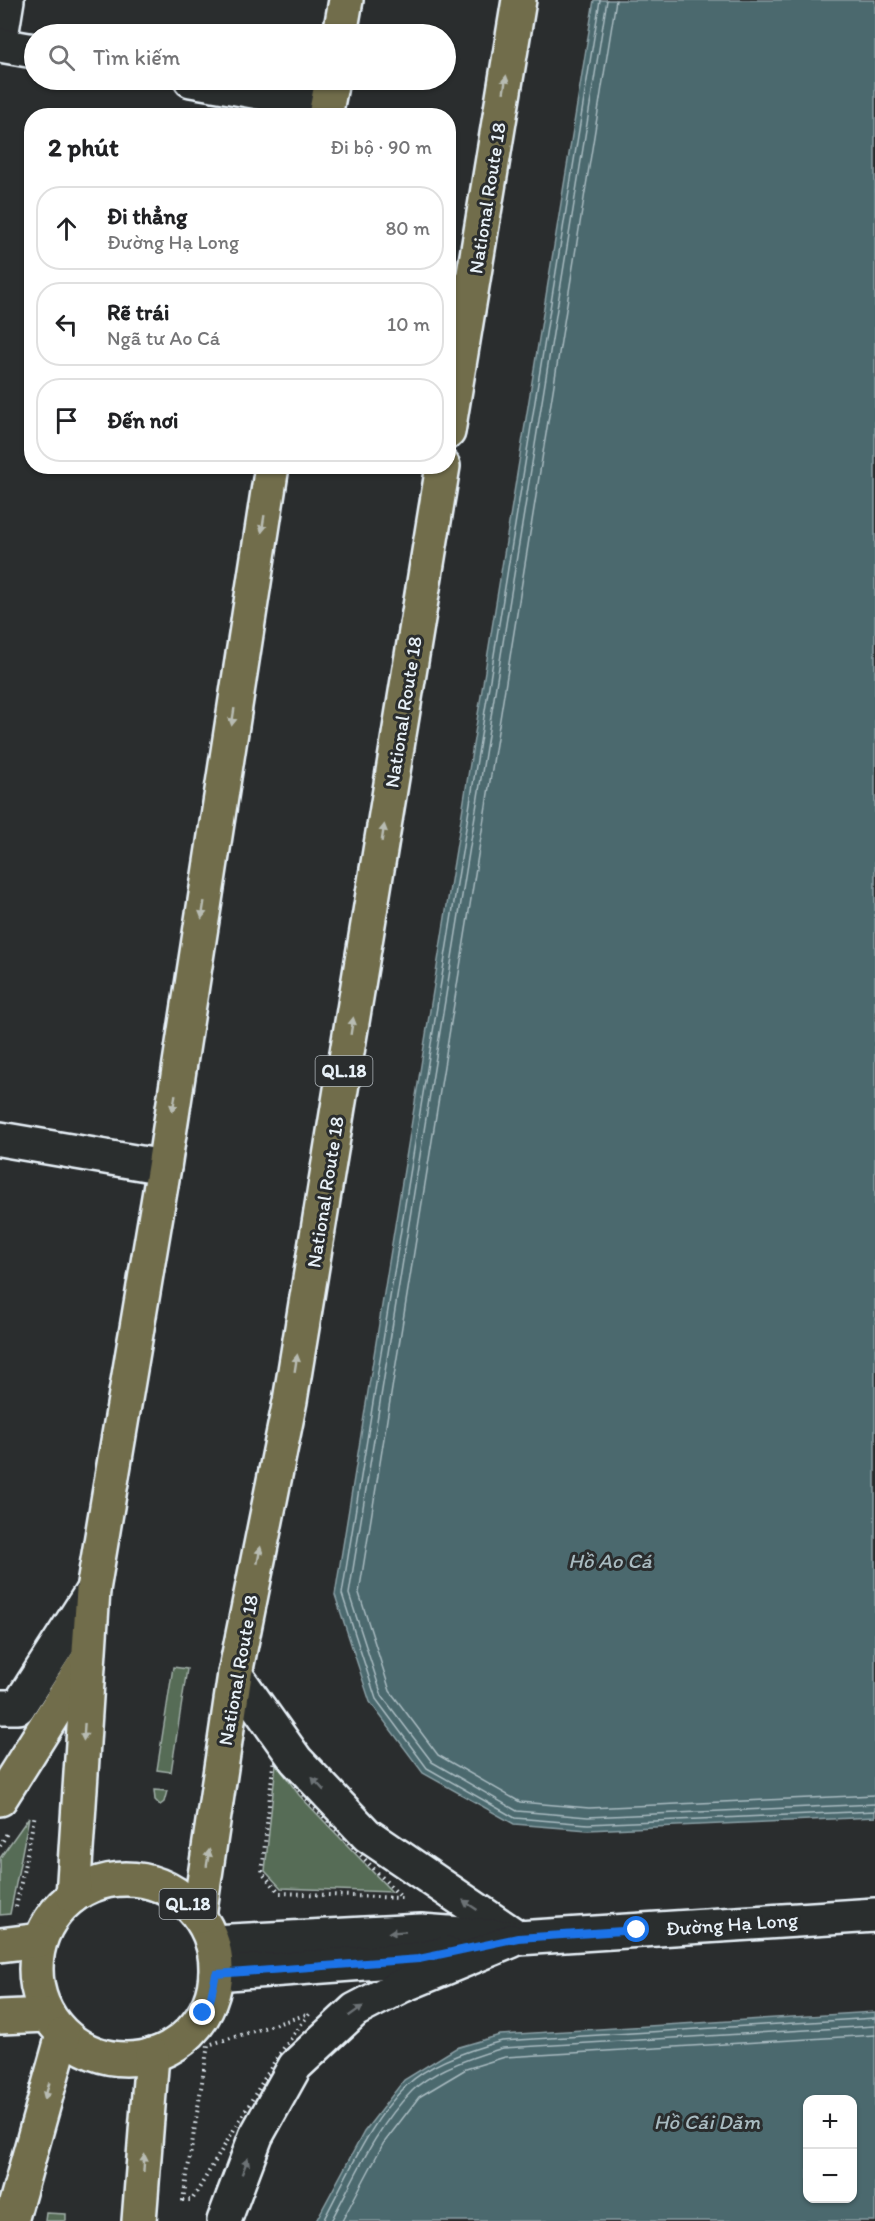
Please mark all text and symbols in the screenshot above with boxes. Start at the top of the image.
search box [24,24,456,90]
icon: search [45,41,78,74]
text: Tìm kiếm [93,44,180,71]
one-way arrow [501,75,510,94]
street label: National Route 18 [463,121,511,275]
text: 2 phút [48,131,119,163]
text: Đi bộ · 90 m [330,135,432,159]
text: Đi thẳng [107,203,187,230]
icon: ahead [50,212,83,245]
text: 80 m [385,216,430,240]
text: Đường Hạ Long [107,230,239,254]
text: Rẽ trái [107,299,169,326]
icon: left [50,308,83,341]
text: 10 m [387,312,430,336]
text: Ngã tư Ao Cá [107,326,220,350]
icon: arrive [50,404,83,437]
text: Đến nơi [107,407,179,434]
one-way arrow [258,515,267,534]
street label: National Route 18 [379,635,427,789]
one-way arrow [228,708,237,727]
one-way arrow [379,824,388,843]
one-way arrow [199,900,208,919]
one-way arrow [347,1016,356,1035]
road number: QL.18 [316,1056,372,1086]
one-way arrow [169,1093,178,1112]
street label: National Route 18 [301,1115,349,1269]
one-way arrow [292,1354,301,1373]
one-way arrow [255,1545,264,1564]
water label: Hồ Ao Cá [568,1548,652,1573]
street label: National Route 18 [213,1593,263,1747]
one-way arrow [79,1723,88,1742]
one-way arrow [311,1776,325,1791]
one-way arrow [203,1848,212,1867]
road number: QL.18 [160,1889,216,1919]
one-way arrow [462,1899,478,1911]
street label: Đường Hạ Long [665,1907,800,1941]
route start [623,1916,649,1942]
one-way arrow [387,1928,406,1937]
route end [189,1999,215,2025]
one-way arrow [348,2005,364,2017]
one-way arrow [42,2082,51,2100]
map controls [803,2095,857,2203]
button: + [803,2095,857,2149]
water label: Hồ Cái Dăm [654,2109,761,2134]
button: − [803,2149,857,2203]
one-way arrow [139,2153,148,2172]
one-way arrow [240,2157,250,2175]

